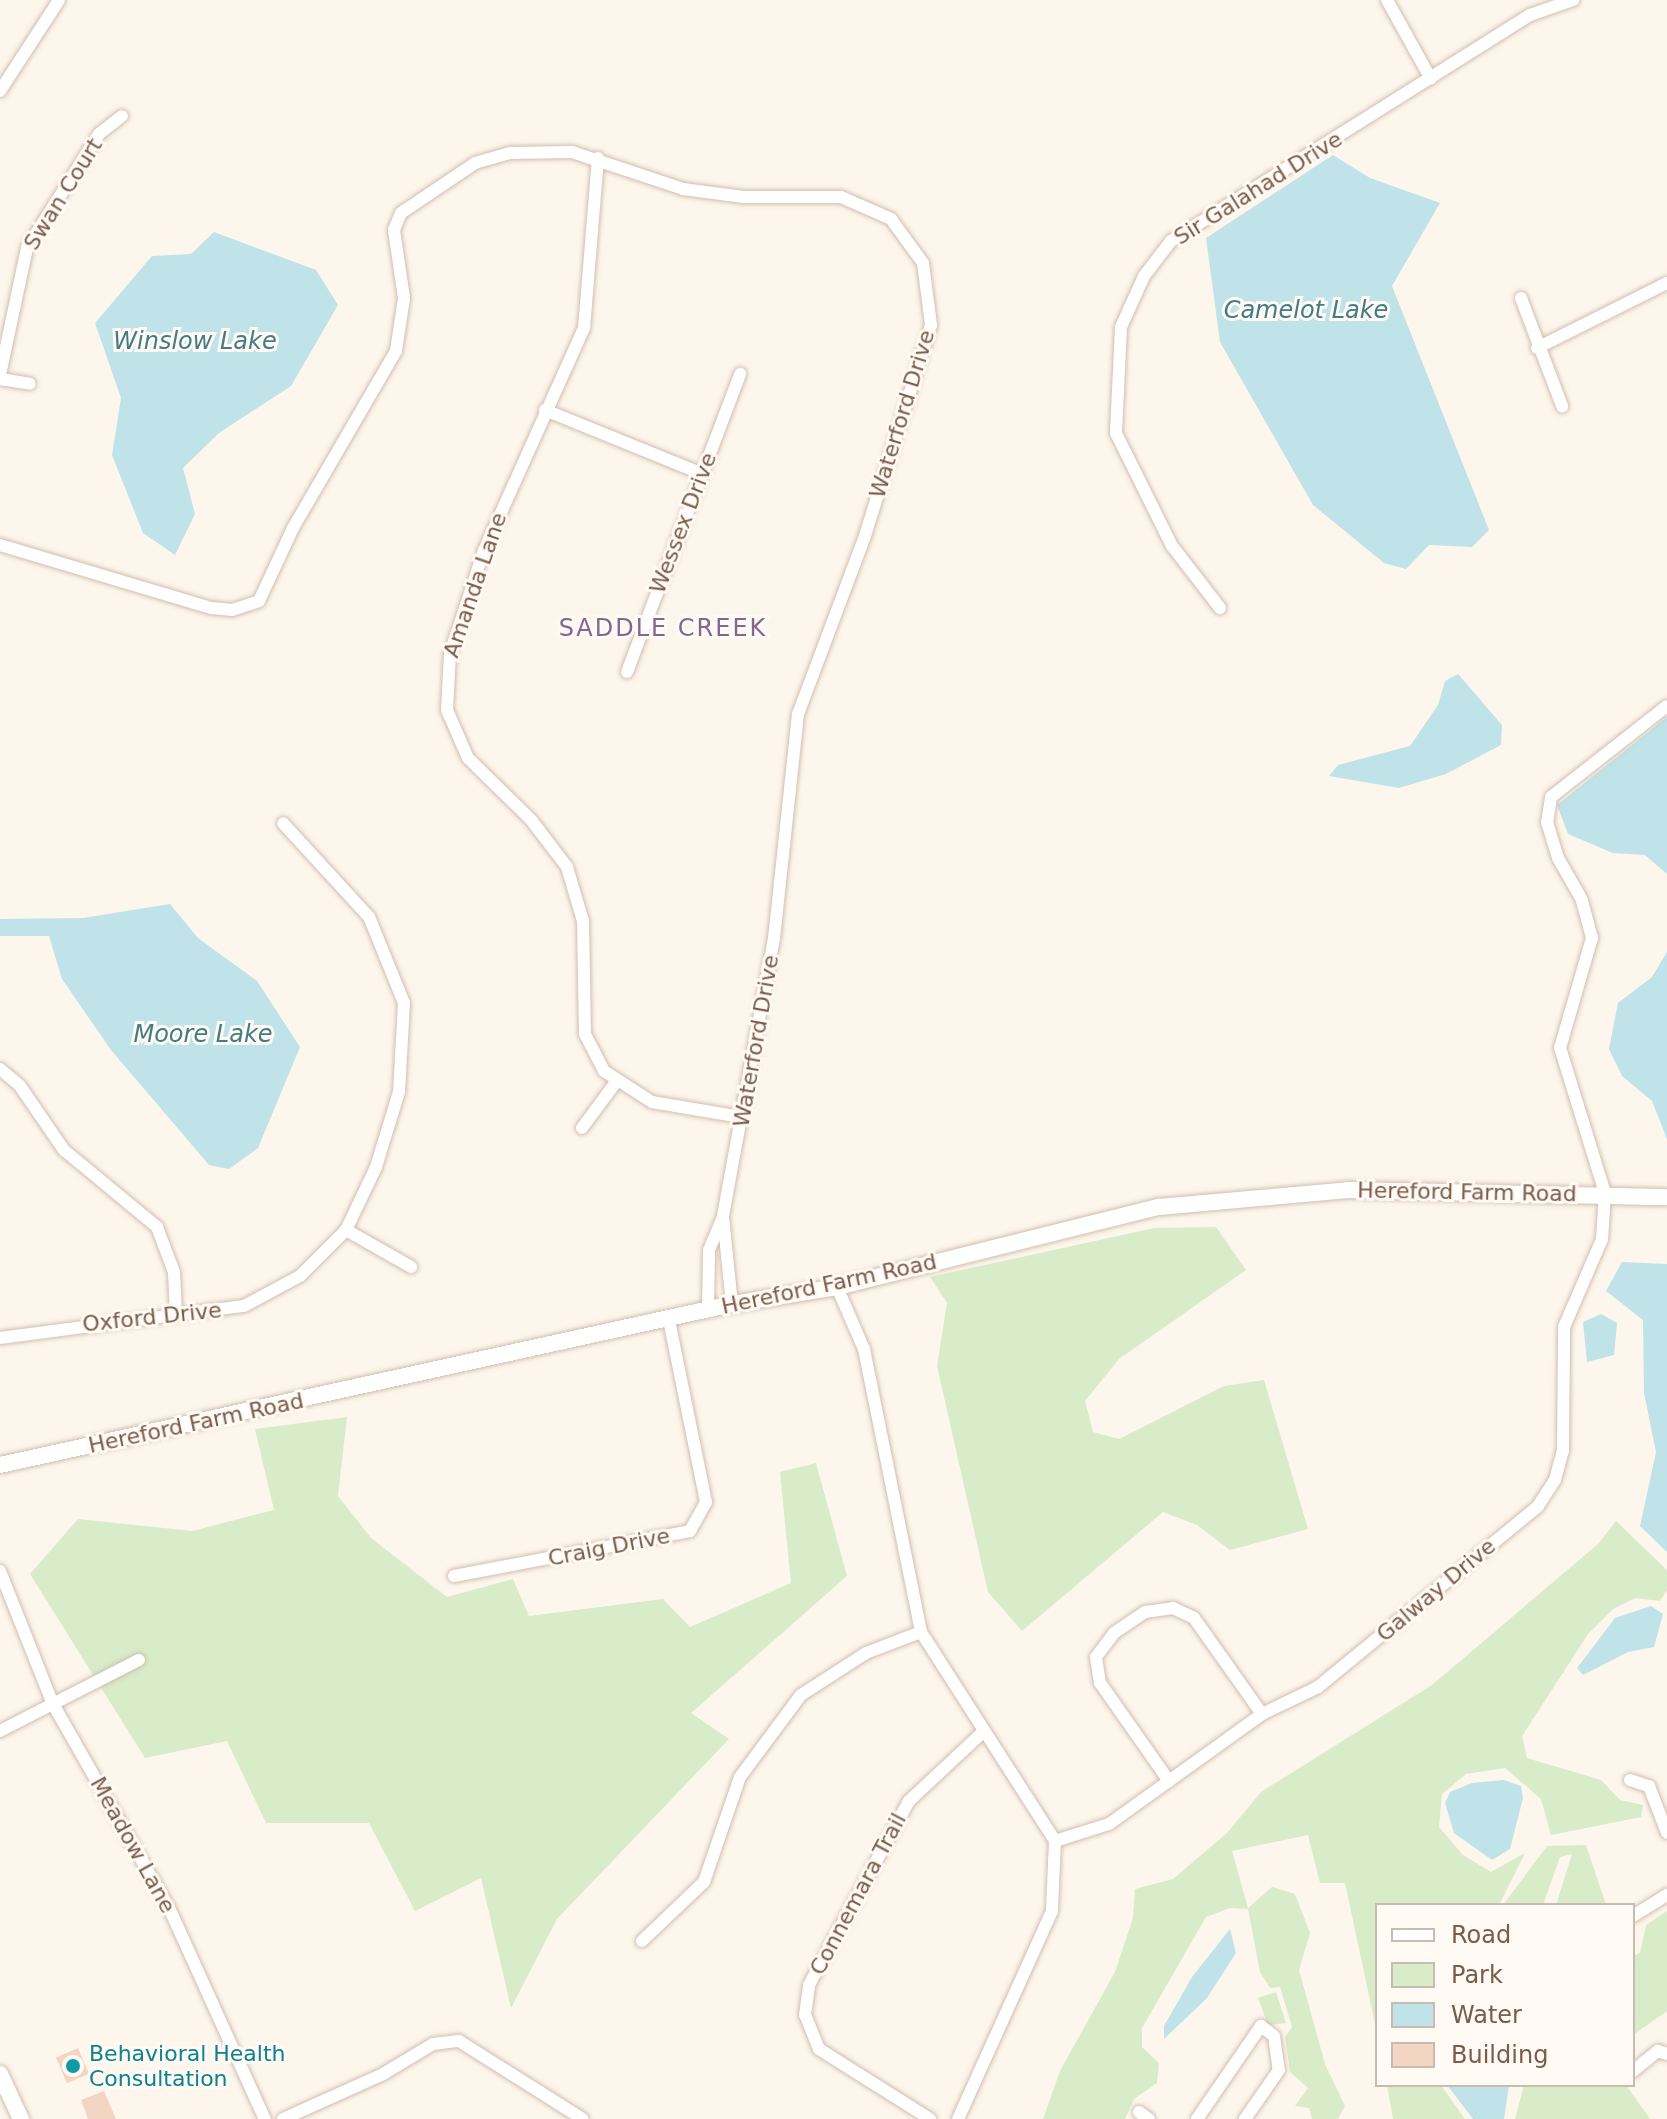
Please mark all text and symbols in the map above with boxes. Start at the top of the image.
street label: Sir Galahad Drive [1169,126,1347,250]
street label: Swan Court [18,133,108,255]
water label: Camelot Lake [1224,297,1388,325]
street label: Waterford Drive [864,327,940,501]
water label: Winslow Lake [113,328,277,356]
street label: Wessex Drive [644,449,722,597]
street label: Amanda Lane [438,509,512,661]
district label: SADDLE CREEK [559,615,767,643]
street label: Waterford Drive [728,953,784,1129]
water label: Moore Lake [133,1021,273,1049]
street label: Hereford Farm Road [1357,1177,1577,1207]
street label: Hereford Farm Road [719,1248,939,1320]
street label: Oxford Drive [81,1297,223,1337]
street label: Hereford Farm Road [86,1387,306,1459]
street label: Craig Drive [546,1522,672,1572]
street label: Galway Drive [1371,1533,1501,1647]
street label: Meadow Lane [85,1772,181,1918]
street label: Connemara Trail [804,1809,912,1979]
legend [1375,1903,1635,2087]
text: Road [1451,1921,1511,1949]
text: Park [1451,1961,1503,1989]
text: Water [1451,2001,1522,2029]
place label: Behavioral Health Consultation [89,2040,286,2092]
text: Building [1451,2041,1548,2069]
marker: Behavioral Health Consultation [64,2057,82,2075]

